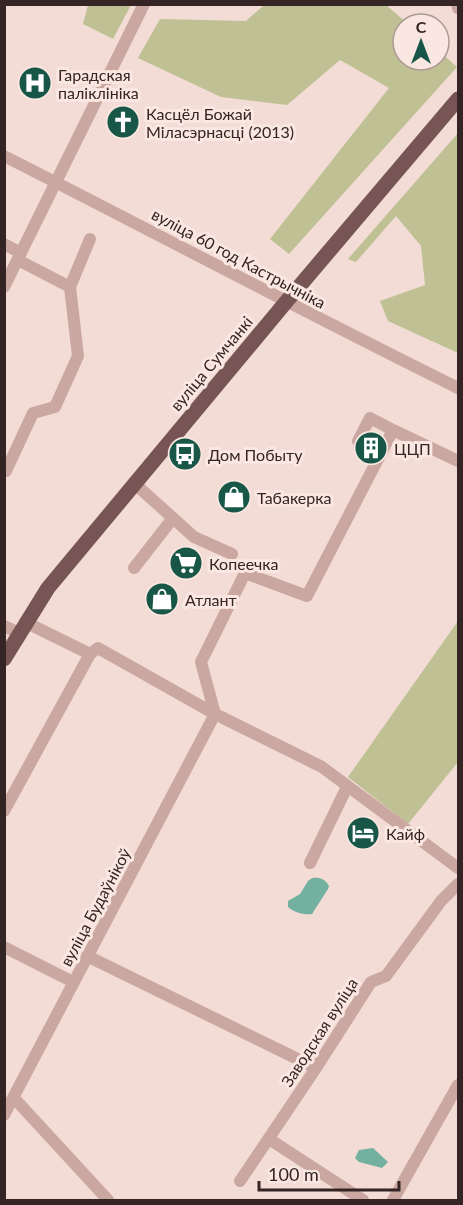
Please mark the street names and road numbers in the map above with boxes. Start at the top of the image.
street label: вуліца 60 год Кастрычніка [149,204,329,312]
street label: вуліца Сумчанкі [166,312,256,414]
street label: вуліца Будаўнікоў [56,844,134,969]
street label: Заводская вуліца [277,974,361,1090]

